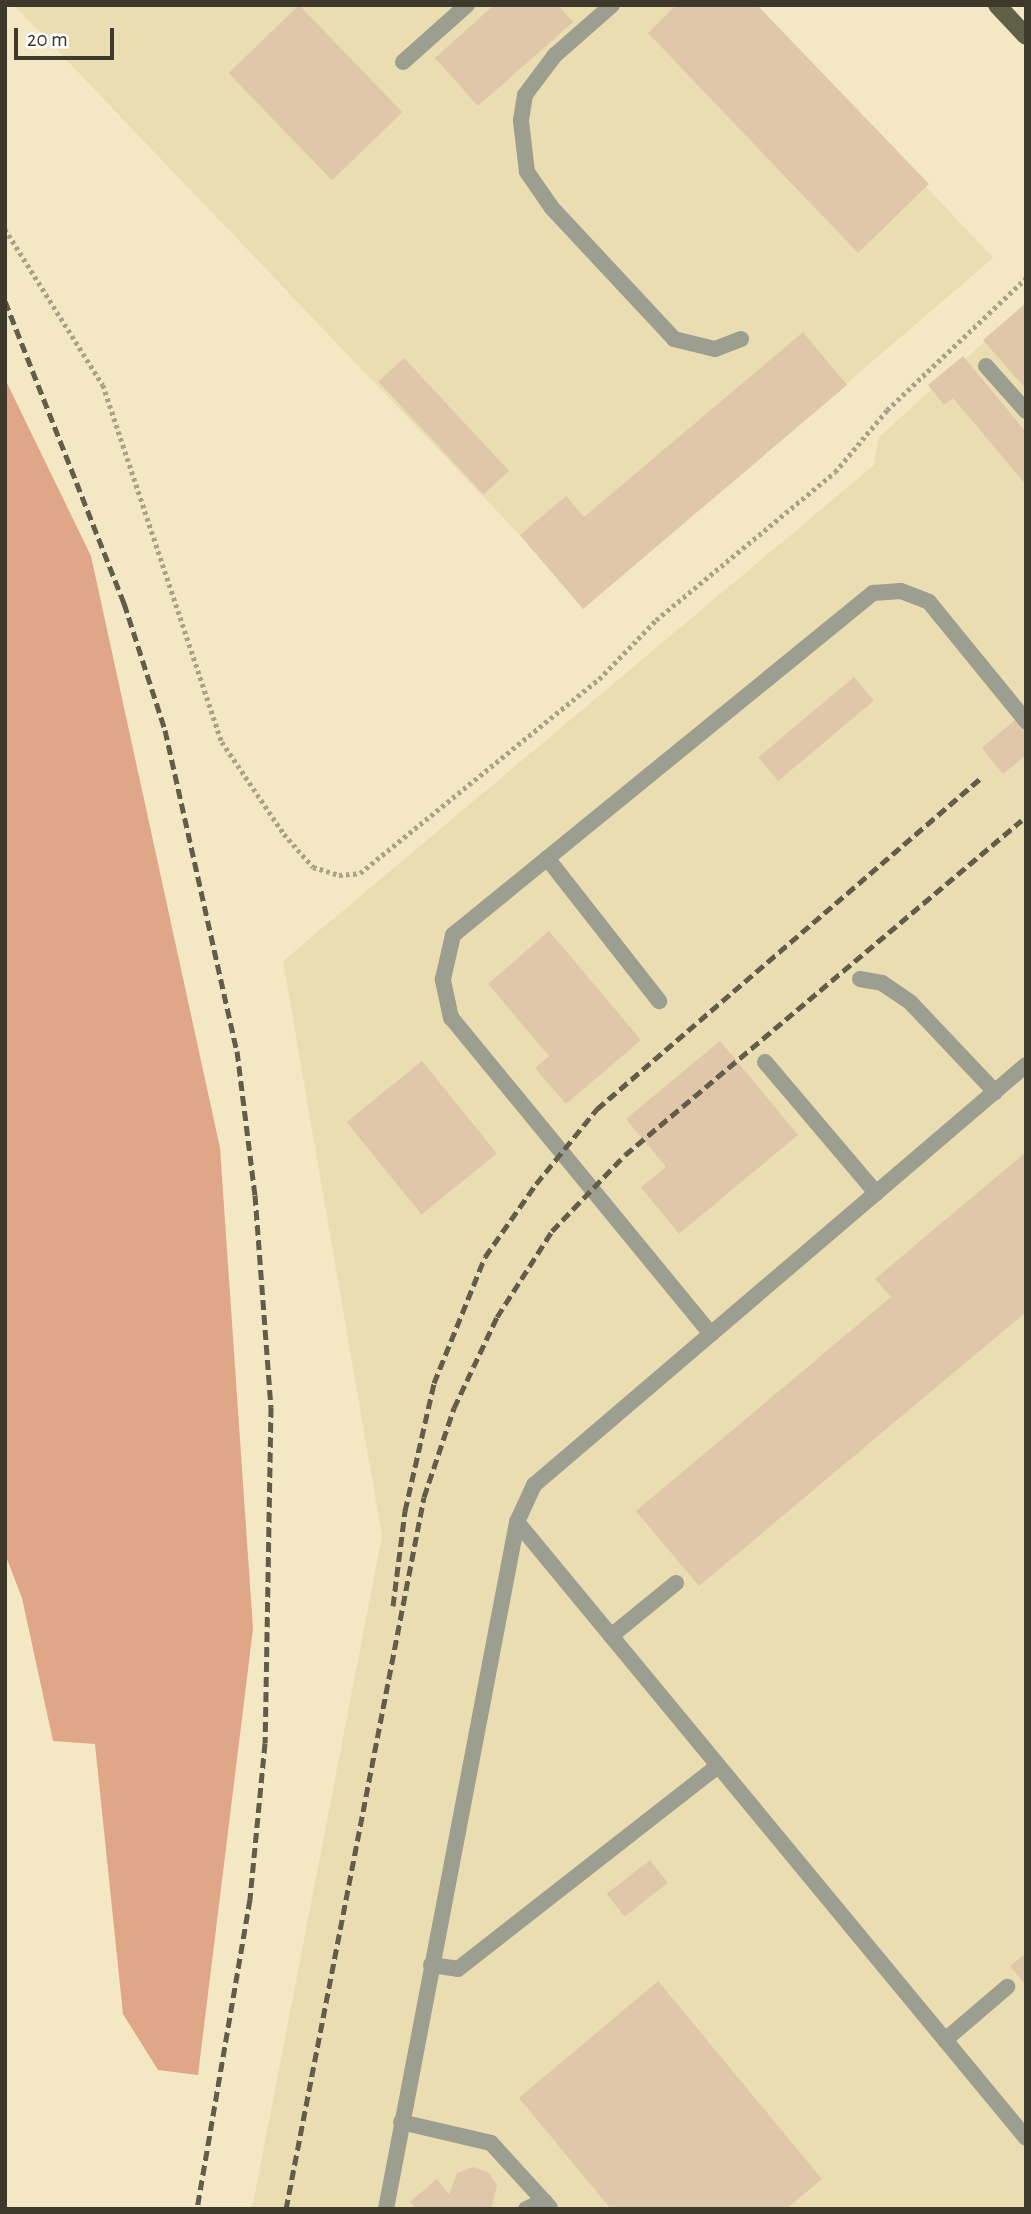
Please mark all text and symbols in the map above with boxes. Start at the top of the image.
scale bar [18,14,117,58]
text: 20 m [27,29,68,50]

